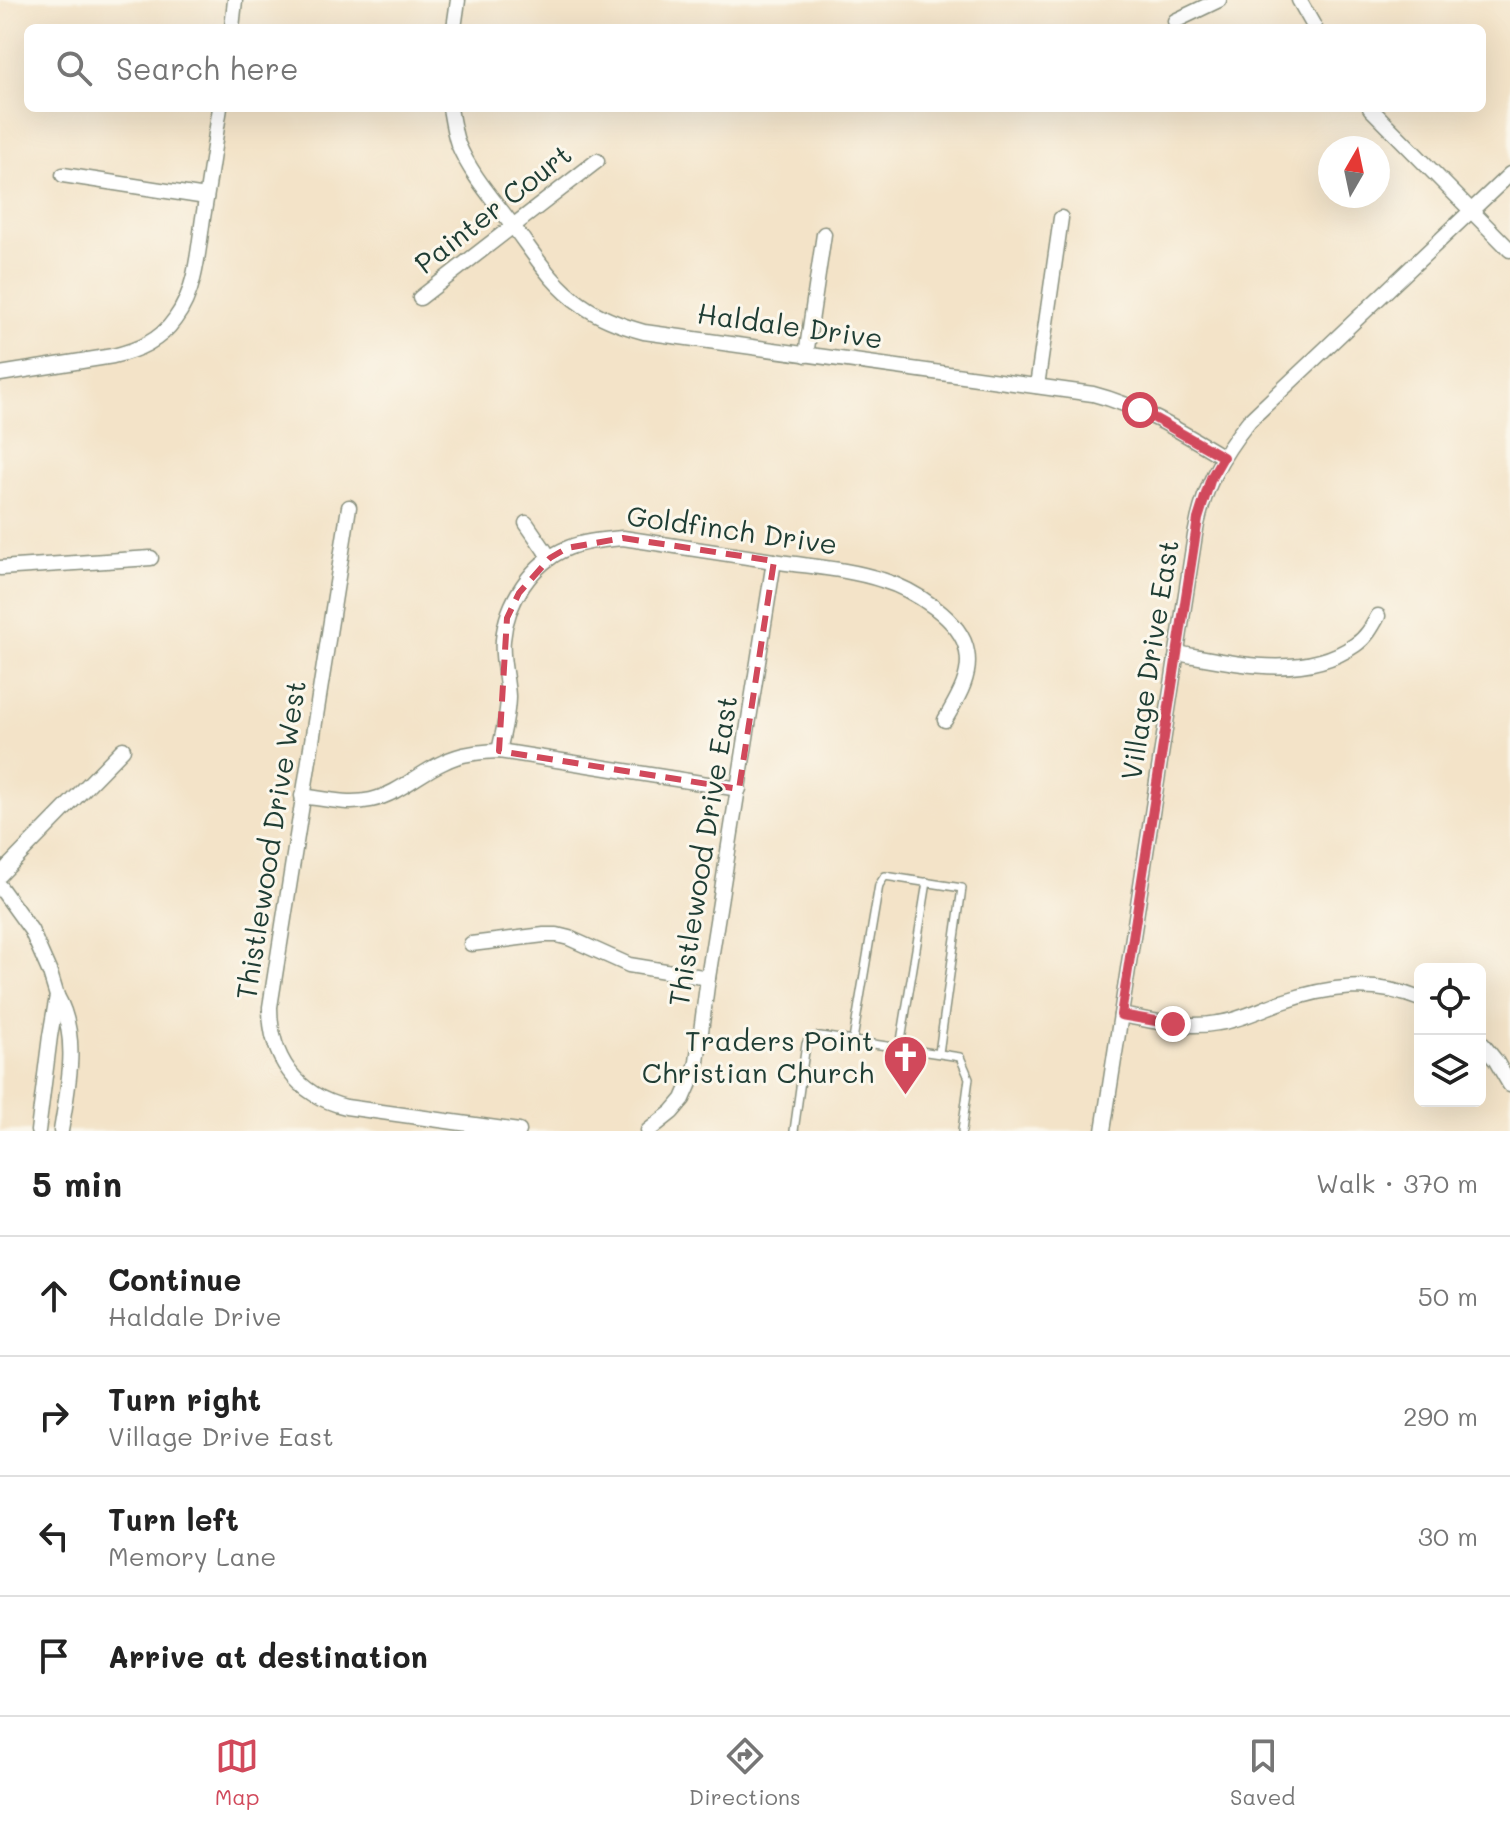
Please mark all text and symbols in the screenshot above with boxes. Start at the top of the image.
search box [24,24,1486,112]
icon: search [52,46,96,90]
text: Search here [116,48,299,88]
street label: Painter Court [407,136,578,281]
north arrow [1318,136,1390,208]
street label: Haldale Drive [695,294,885,356]
route start [1122,392,1158,428]
street label: Goldfinch Drive [625,496,840,562]
street label: Village Drive East [1112,537,1186,783]
street label: Thistlewood Drive West [227,678,313,1002]
street label: Thistlewood Drive East [660,693,744,1009]
map controls [1414,963,1486,1107]
button: locate [1414,963,1486,1035]
route end [1155,1006,1191,1042]
place label: Traders Point Christian Church [642,1022,874,1090]
church icon: Traders Point Christian Church [881,1033,929,1096]
button: layers [1414,1035,1486,1107]
text: 5 min [32,1161,122,1206]
text: Walk · 370 m [1316,1166,1478,1200]
text: Continue [108,1259,241,1299]
icon: ahead [32,1274,76,1318]
text: 50 m [1418,1279,1478,1313]
text: Haldale Drive [108,1299,282,1333]
text: Turn right [108,1379,261,1419]
icon: right [32,1394,76,1438]
text: 290 m [1403,1399,1478,1433]
text: Village Drive East [108,1419,334,1453]
text: Turn left [108,1499,239,1539]
icon: left [32,1514,76,1558]
text: 30 m [1418,1519,1478,1553]
text: Memory Lane [108,1539,276,1573]
icon: arrive [32,1634,76,1678]
text: Arrive at destination [108,1636,428,1676]
tab: Map [215,1734,260,1811]
tab: Directions [689,1734,801,1811]
tab: Saved [1230,1734,1295,1811]

